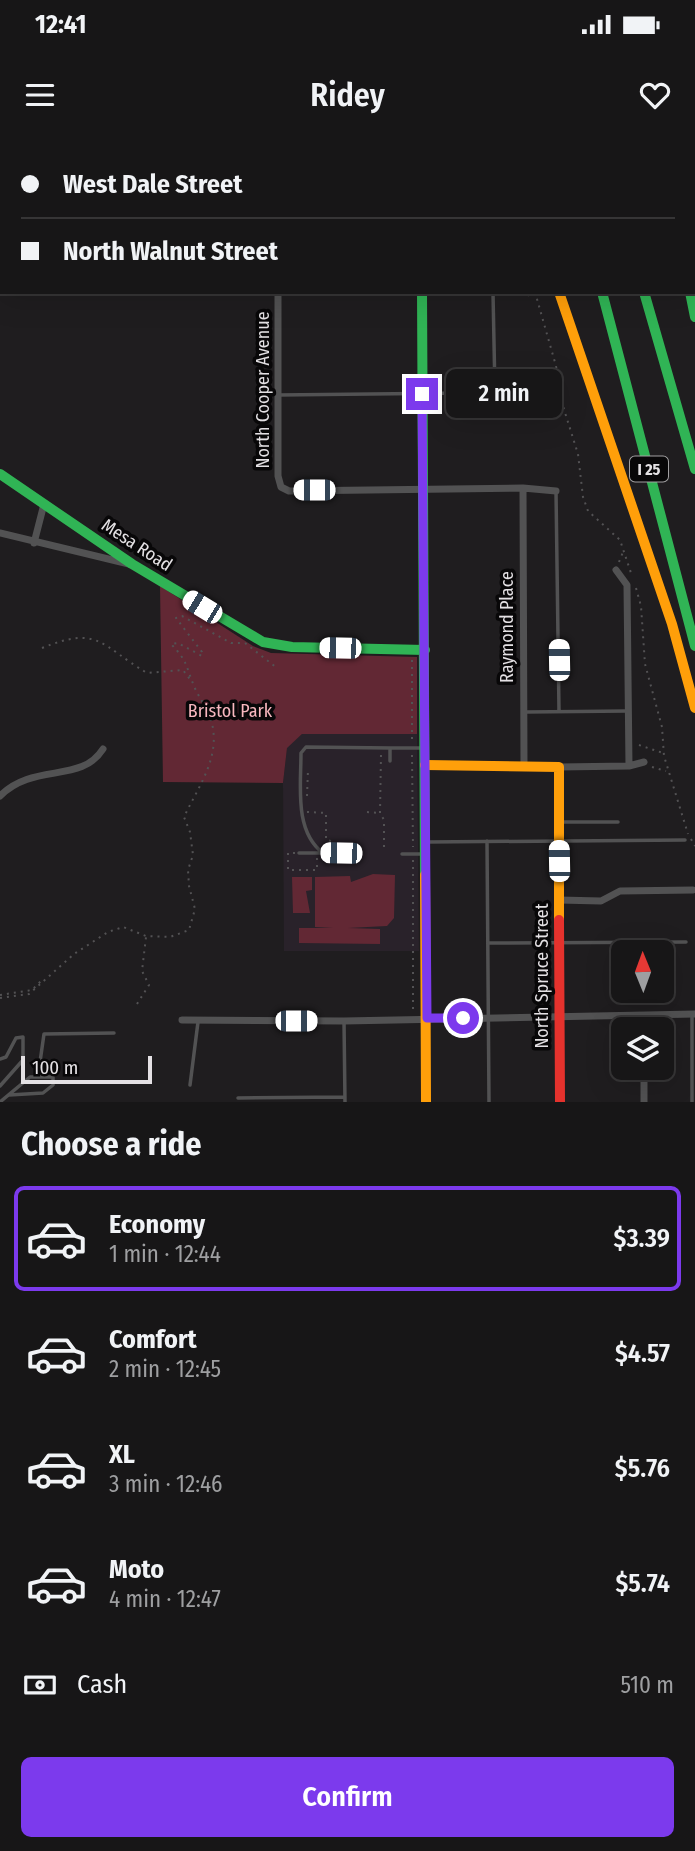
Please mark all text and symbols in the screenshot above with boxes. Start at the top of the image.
text: 12:41 [35,9,86,40]
icon: menu [21,76,59,114]
text: Ridey [310,76,385,114]
icon: heart [636,76,674,114]
text: West Dale Street [63,169,242,200]
text: North Walnut Street [63,236,278,267]
street label: North Cooper Avenue [252,311,274,469]
callout: 2 min [446,370,562,418]
route end [406,378,438,410]
text: 2 min [478,379,530,407]
road number: I 25 [630,456,668,482]
car [294,480,336,501]
street label: Mesa Road [98,514,176,576]
street label: Raymond Place [496,571,518,683]
car [179,587,226,627]
car [319,637,362,659]
car [549,639,570,681]
park label: Bristol Park [188,700,273,722]
car [549,840,570,882]
car [320,842,363,864]
street label: North Spruce Street [531,903,553,1049]
north arrow [611,940,674,1003]
map controls [611,940,674,1080]
route start [447,1002,479,1034]
car [276,1011,318,1032]
button: layers [611,1017,674,1080]
scale bar [21,1053,152,1085]
text: 100 m [32,1056,78,1079]
text: Choose a ride [21,1125,202,1163]
icon: car [25,1207,88,1270]
text: Economy [109,1209,205,1240]
text: $3.39 [614,1223,670,1254]
text: 1 min · 12:44 [109,1240,221,1268]
icon: car [25,1322,88,1385]
text: Comfort [109,1324,197,1355]
text: $4.57 [615,1338,670,1369]
text: 2 min · 12:45 [109,1355,221,1383]
icon: car [25,1437,88,1500]
text: XL [109,1439,135,1470]
text: $5.76 [615,1453,670,1484]
text: 3 min · 12:46 [109,1470,222,1498]
icon: car [25,1552,88,1615]
text: Moto [109,1554,164,1585]
text: $5.74 [615,1568,670,1599]
text: 4 min · 12:47 [109,1585,221,1613]
icon: cash [21,1666,59,1704]
text: Cash [77,1669,127,1700]
text: 510 m [621,1671,674,1699]
button: Confirm [21,1757,674,1837]

